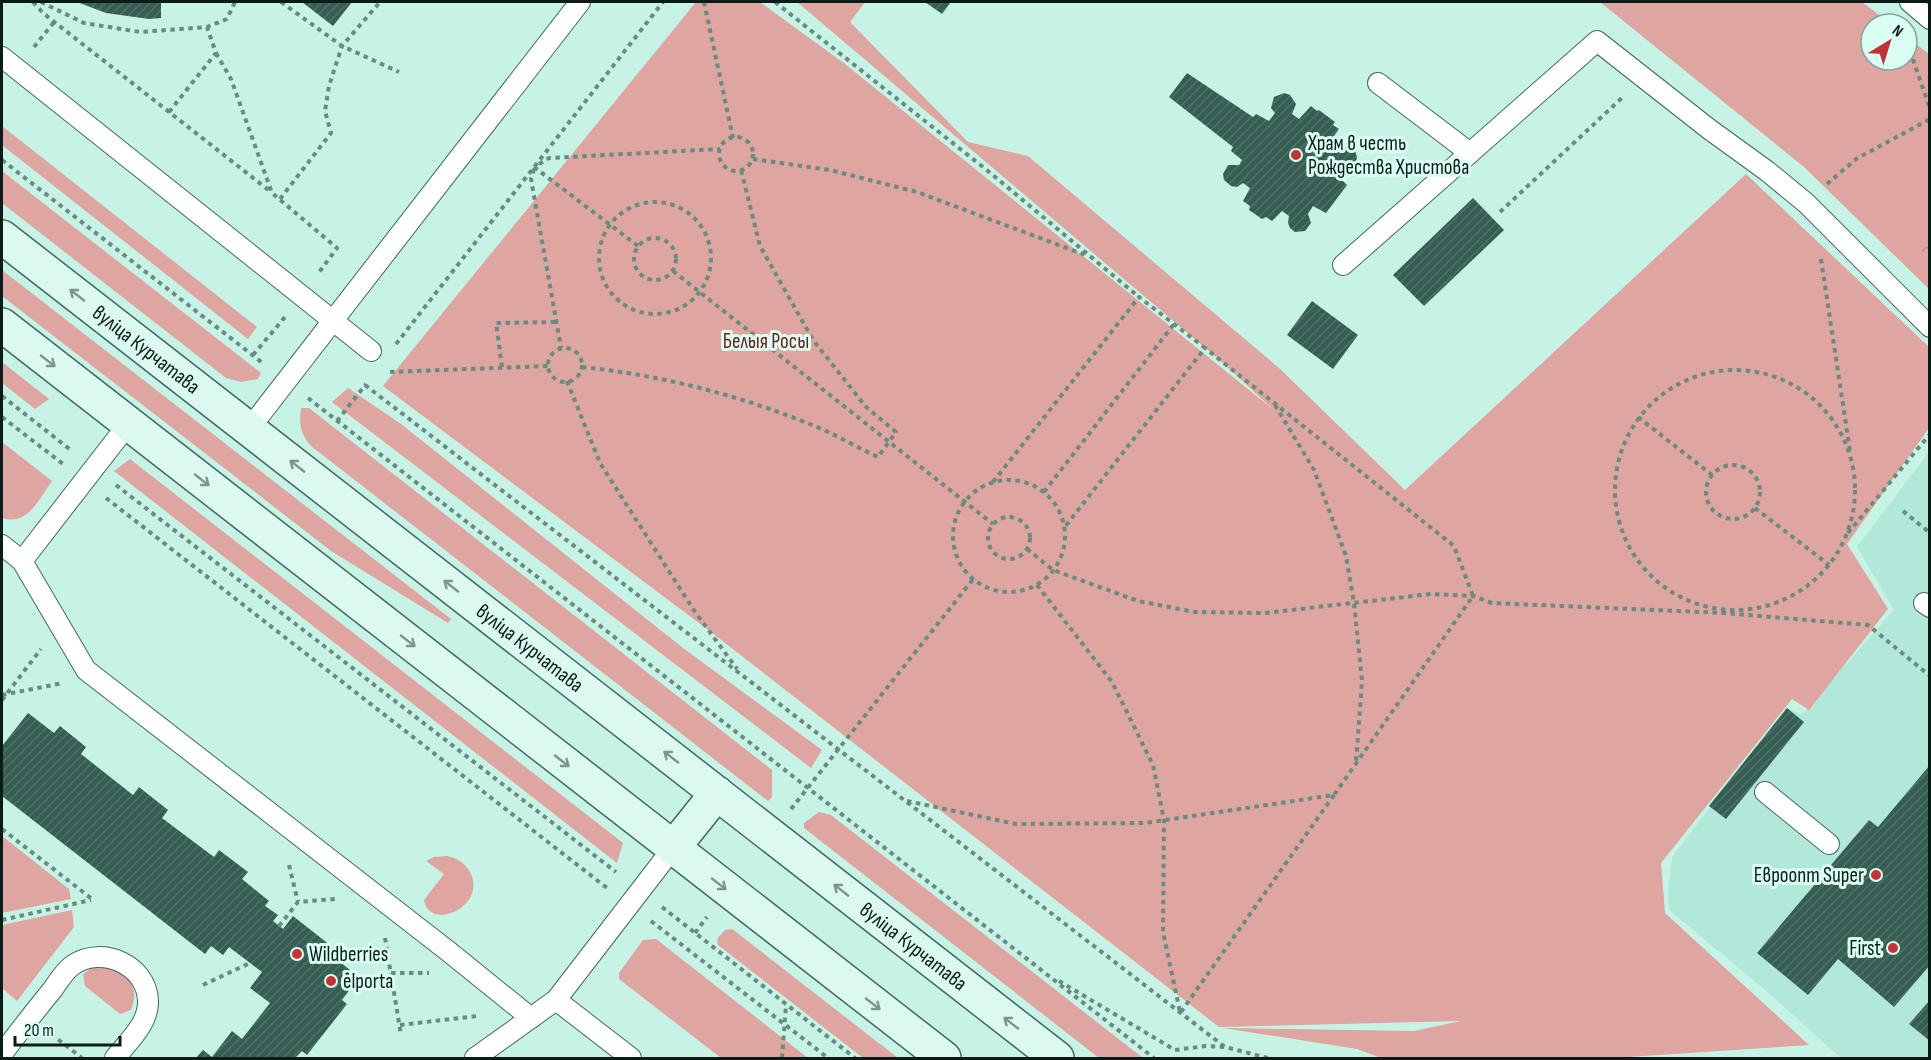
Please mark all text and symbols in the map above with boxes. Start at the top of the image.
north arrow [1859,12,1919,72]
text: N [1888,21,1907,41]
place label: Храм в честь Рождества Христова [1307,131,1469,180]
marker: Храм в честь Рождества Христова [1289,148,1303,162]
one-way arrow [69,289,85,302]
street label: вуліца Курчатава [87,300,205,399]
park label: Белыя Росы [723,329,809,354]
one-way arrow [40,354,56,367]
one-way arrow [290,459,306,472]
one-way arrow [194,474,210,487]
one-way arrow [444,579,460,592]
street label: вуліца Курчатава [471,599,588,698]
one-way arrow [400,635,416,648]
one-way arrow [663,751,679,764]
one-way arrow [554,755,570,768]
place label: Евроопт Super [1754,863,1864,888]
marker: Евроопт Super [1869,868,1883,882]
one-way arrow [711,878,727,891]
one-way arrow [833,883,849,896]
street label: вуліца Курчатава [855,897,972,996]
place label: First [1849,936,1881,961]
marker: First [1886,941,1900,955]
place label: Wildberries [309,942,388,967]
marker: Wildberries [290,947,304,961]
place label: ēlporta [343,969,393,994]
marker: ēlporta [324,974,338,988]
one-way arrow [865,997,881,1010]
scale bar [15,1009,120,1047]
one-way arrow [1003,1016,1019,1029]
text: 20 m [24,1020,54,1041]

